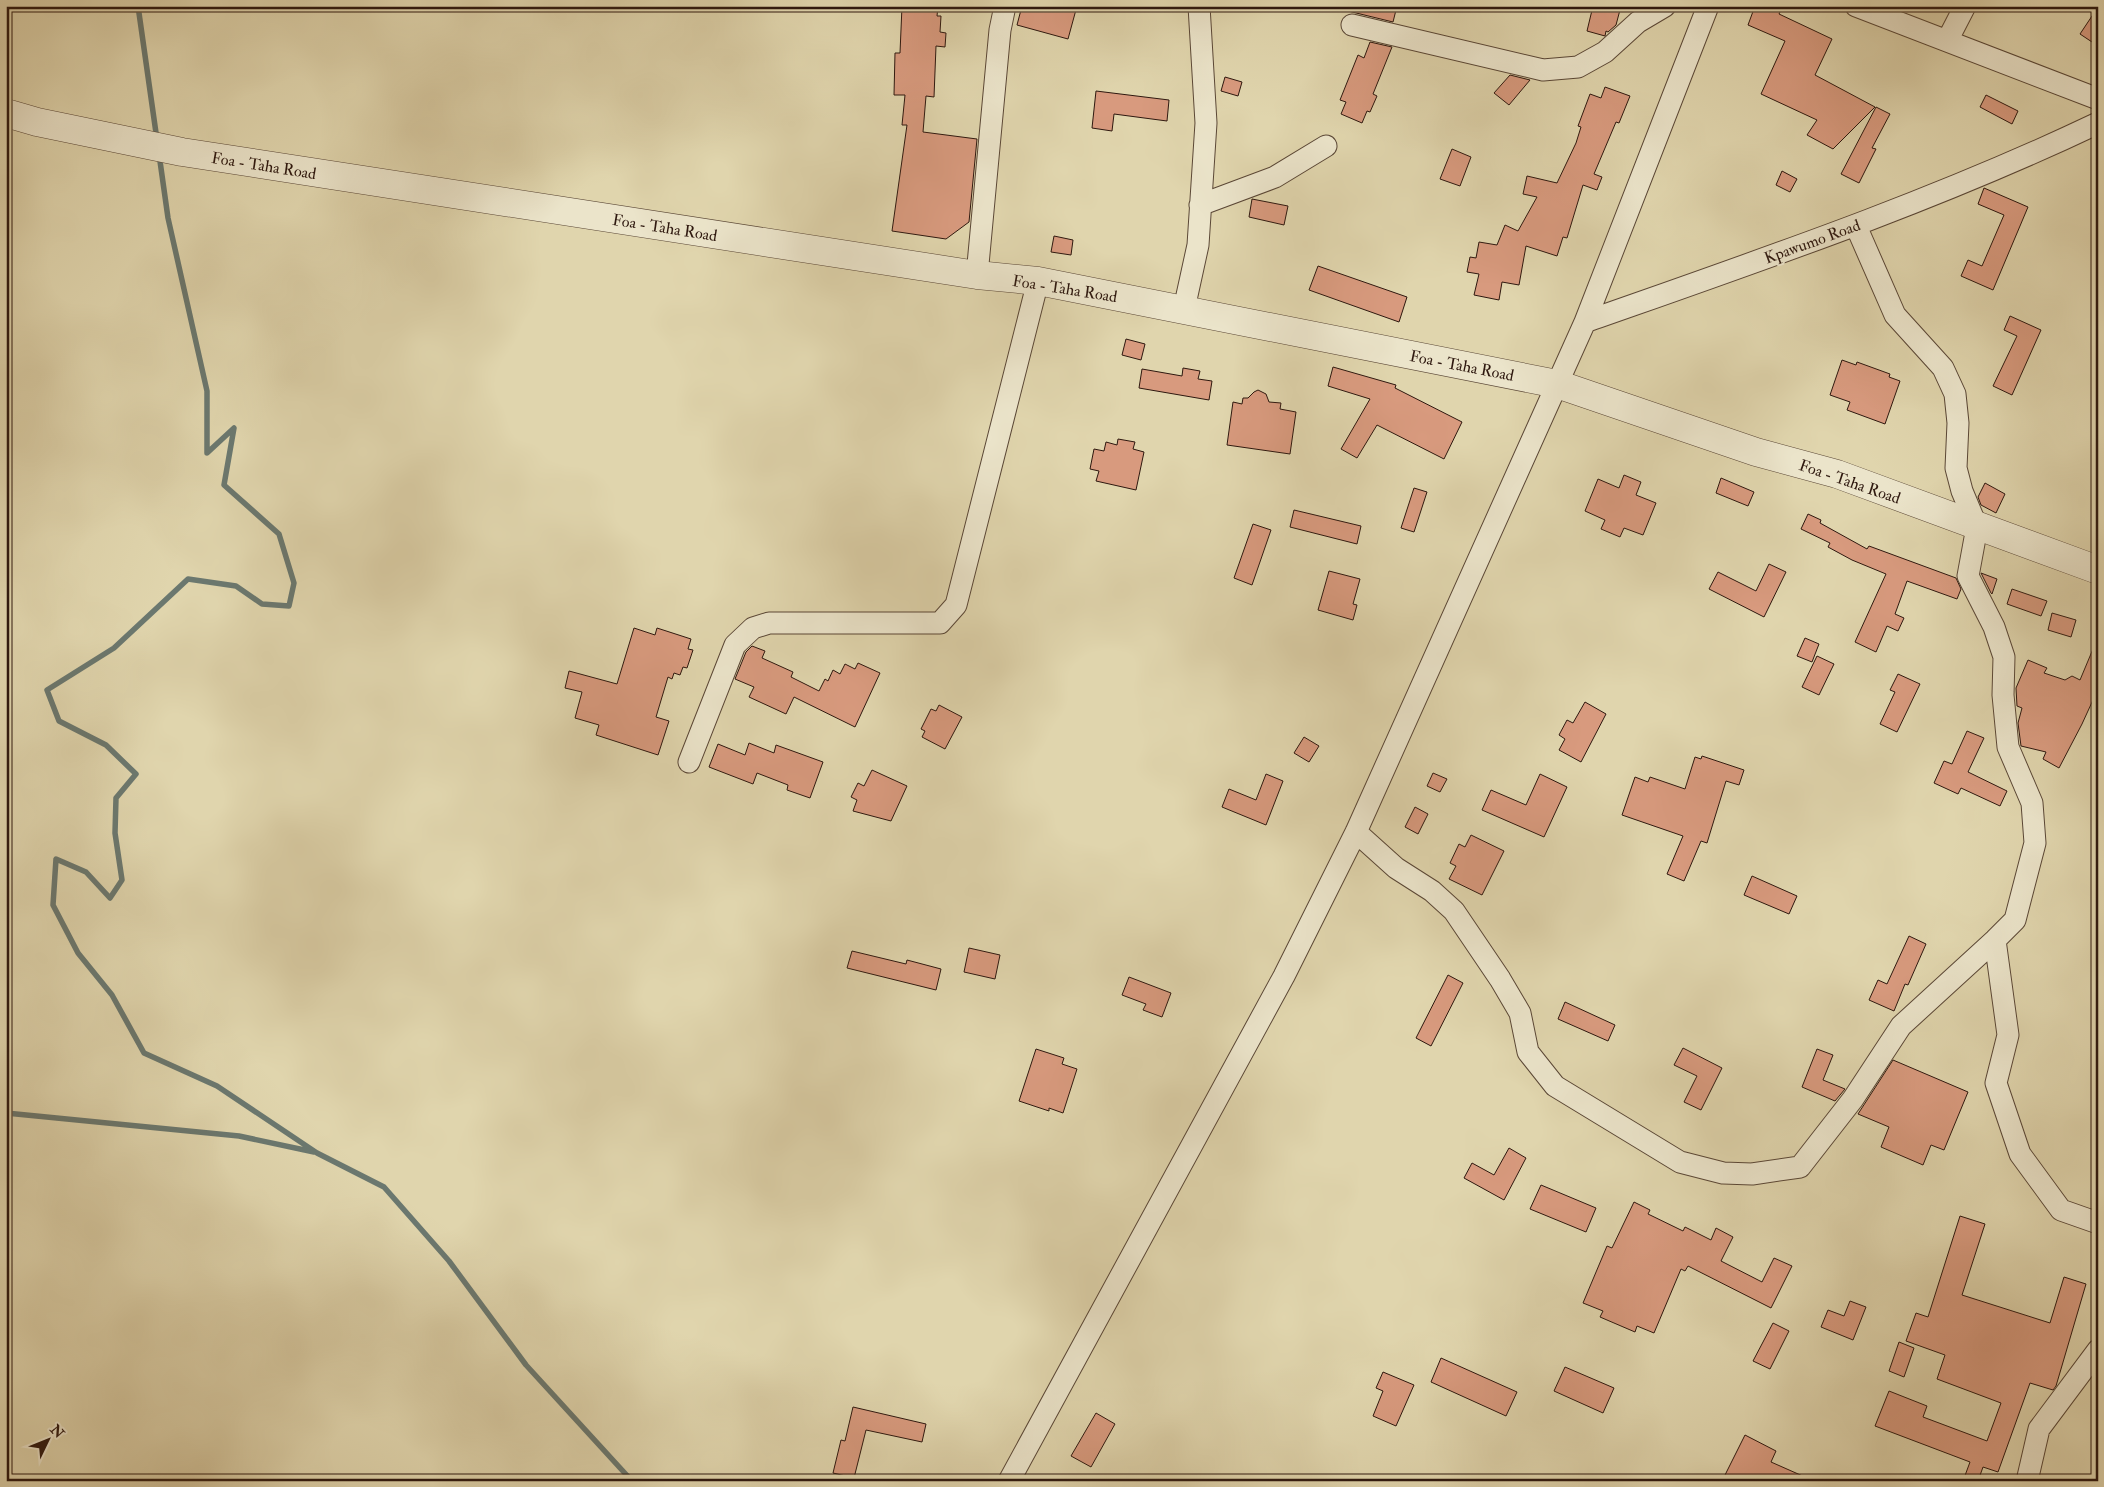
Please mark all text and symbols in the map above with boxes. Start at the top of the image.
street label: Foa - Taha Road [210,148,318,184]
street label: Foa - Taha Road [611,210,719,246]
street label: Kpawumo Road [1762,215,1863,269]
street label: Foa - Taha Road [1011,271,1119,307]
street label: Foa - Taha Road [1408,346,1516,386]
street label: Foa - Taha Road [1796,455,1903,509]
north arrow [22,1414,72,1464]
text: N [46,1420,68,1442]

